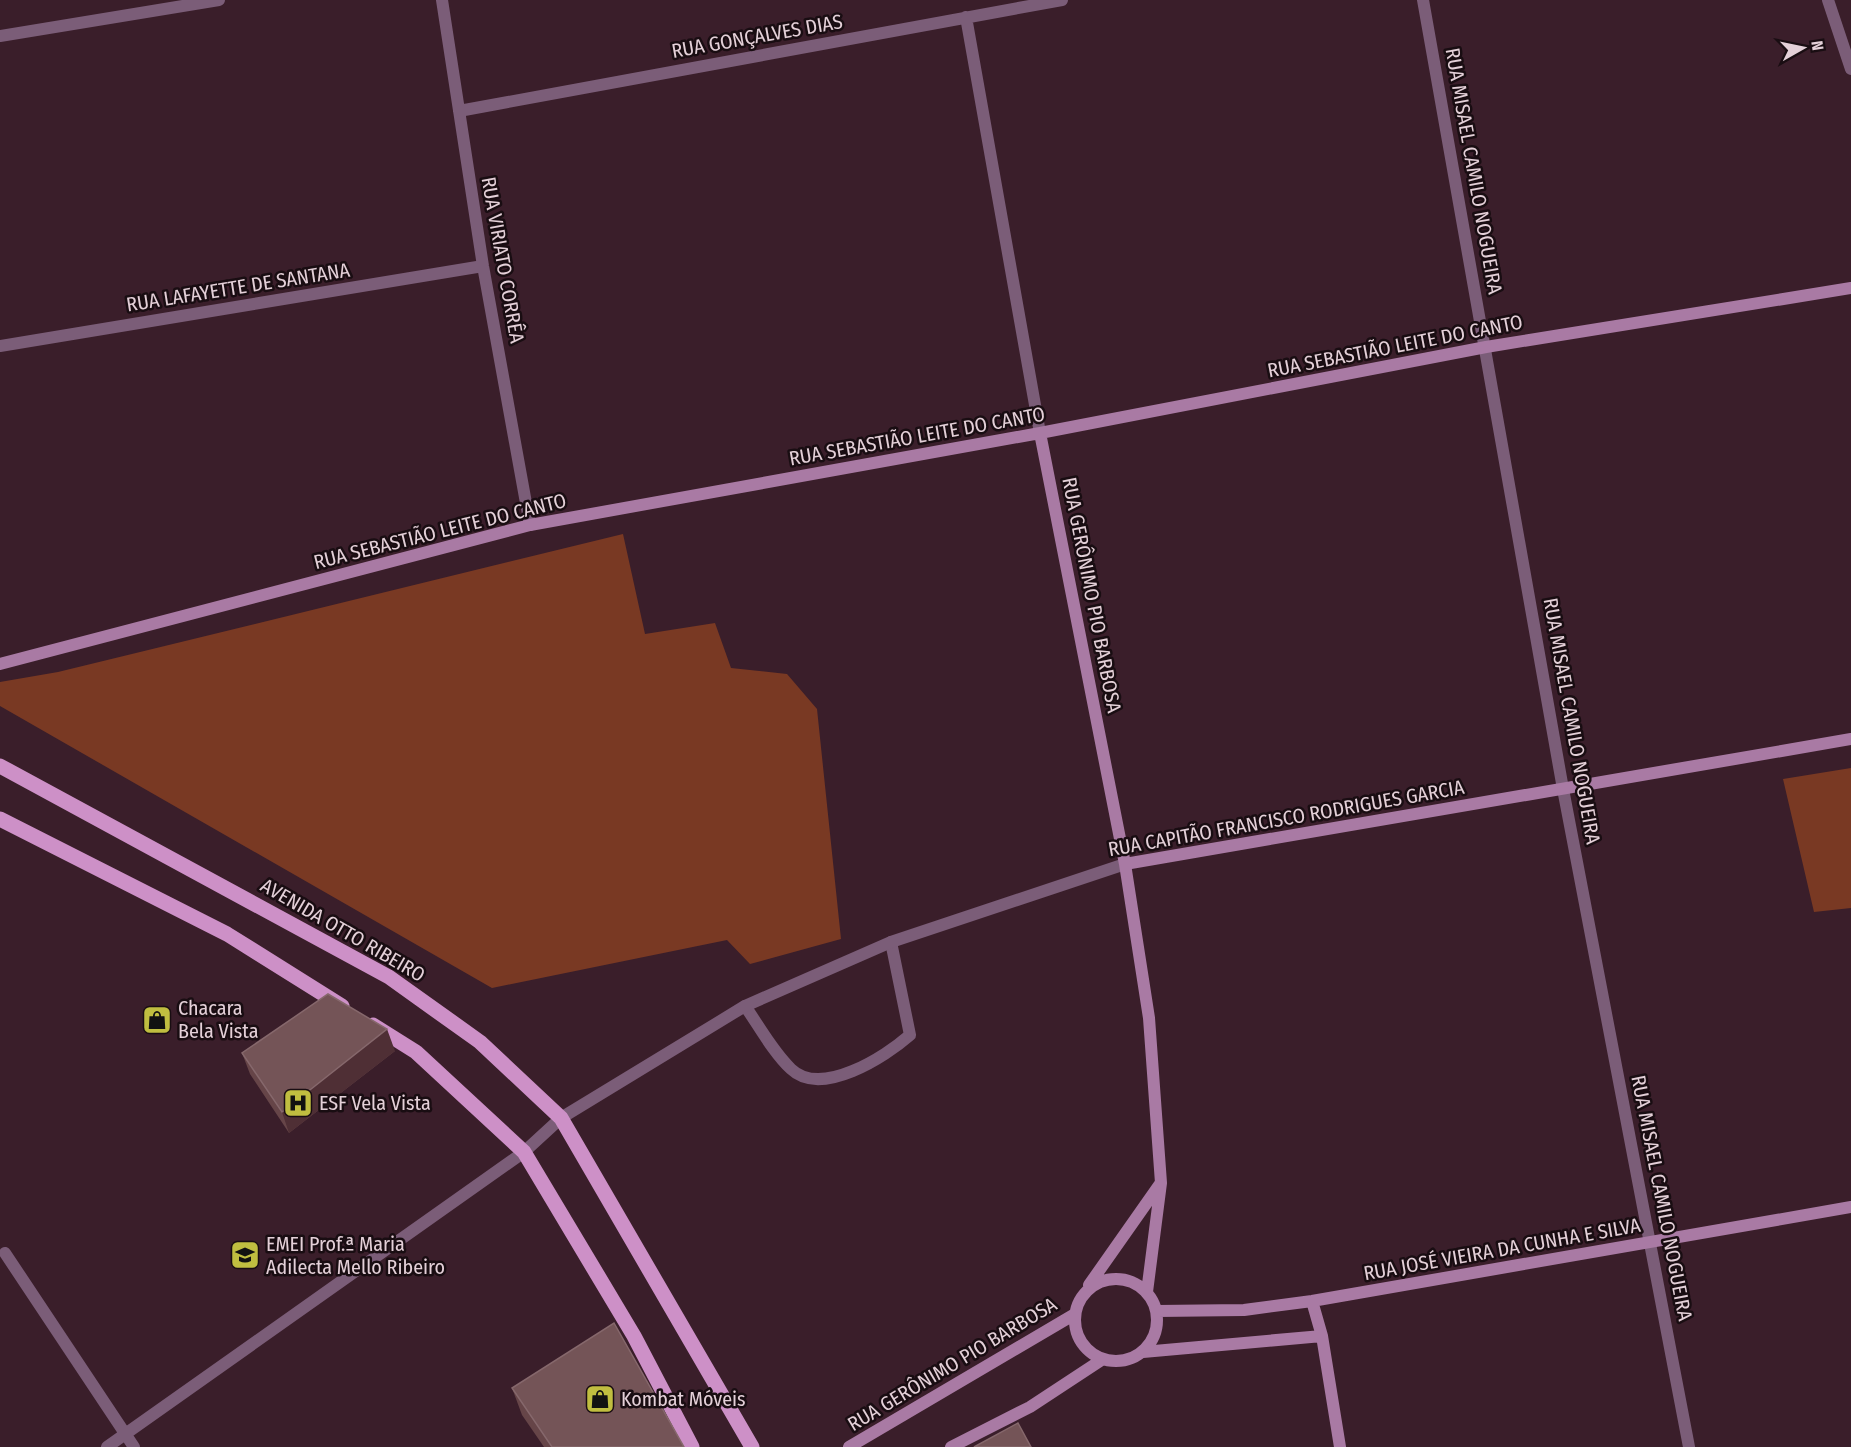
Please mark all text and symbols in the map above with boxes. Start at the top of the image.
street label: RUA GONÇALVES DIAS [670,9,845,64]
north arrow [1773,18,1833,78]
text: N [1807,40,1827,52]
street label: RUA MISAEL CAMILO NOGUEIRA [1441,46,1508,296]
street label: RUA VIRIATO CORRÊA [477,175,530,346]
street label: RUA LAFAYETTE DE SANTANA [125,257,352,317]
street label: RUA SEBASTIÃO LEITE DO CANTO [1265,309,1525,383]
street label: RUA SEBASTIÃO LEITE DO CANTO [787,402,1047,470]
street label: RUA GERÔNIMO PIO BARBOSA [1057,475,1127,715]
street label: RUA SEBASTIÃO LEITE DO CANTO [311,488,569,574]
street label: RUA MISAEL CAMILO NOGUEIRA [1539,596,1606,846]
street label: RUA CAPITÃO FRANCISCO RODRIGUES GARCIA [1106,775,1466,861]
street label: AVENIDA OTTO RIBEIRO [257,873,429,987]
place label: Chacara Bela Vista [178,996,258,1043]
shop icon: Chacara Bela Vista [141,1004,173,1036]
street label: RUA MISAEL CAMILO NOGUEIRA [1626,1073,1698,1323]
hospital icon: ESF Vela Vista [282,1087,314,1119]
place label: ESF Vela Vista [319,1091,431,1115]
street label: RUA JOSÉ VIEIRA DA CUNHA E SILVA [1362,1213,1643,1285]
place label: EMEI Prof.ª Maria Adilecta Mello Ribeiro [266,1232,445,1279]
school or university icon: EMEI Prof.ª Maria Adilecta Mello Ribeiro [229,1239,261,1271]
street label: RUA GERÔNIMO PIO BARBOSA [843,1292,1061,1436]
shop icon: Kombat Móveis [584,1383,616,1415]
place label: Kombat Móveis [621,1387,746,1411]

